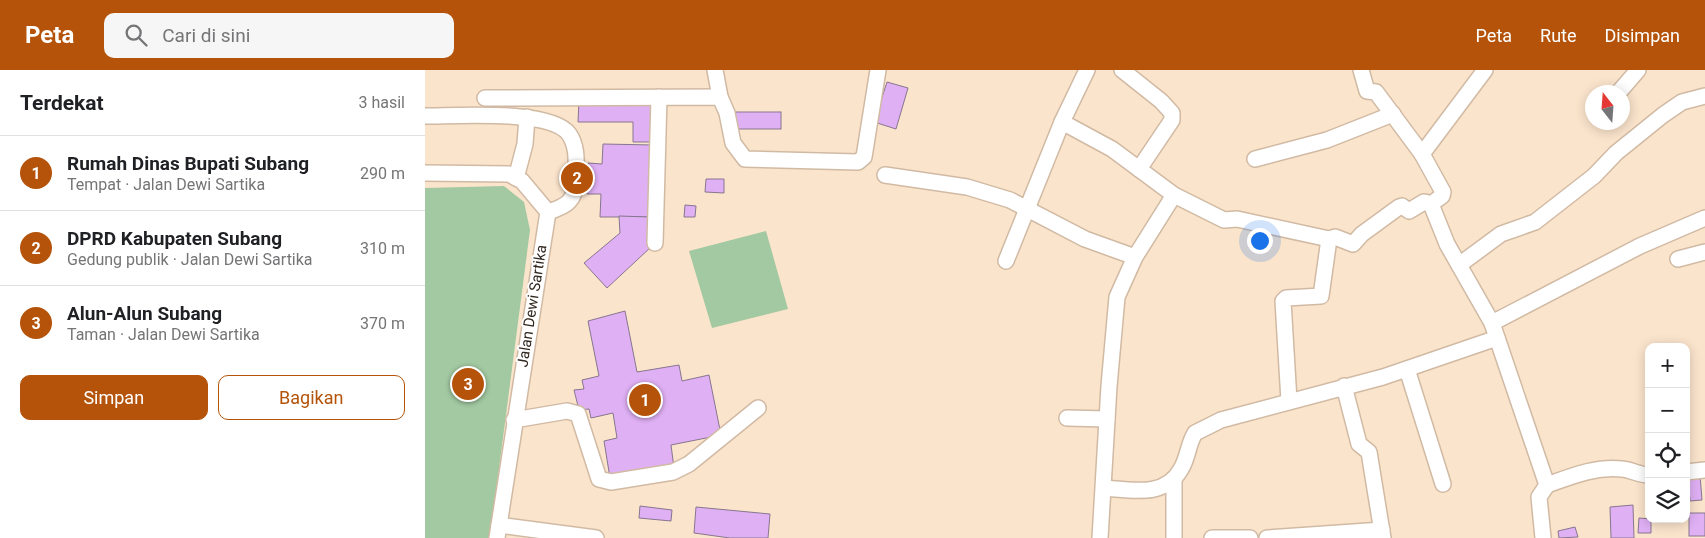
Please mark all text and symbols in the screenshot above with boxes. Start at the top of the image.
search box [104,13,454,58]
text: Peta [25,21,74,49]
icon: search [122,21,150,49]
text: Cari di sini [162,24,250,47]
text: Peta [1476,25,1512,46]
text: Rute [1540,25,1577,46]
text: Disimpan [1605,25,1680,46]
north arrow [1585,85,1630,130]
text: Terdekat [20,91,104,115]
text: 3 hasil [358,93,405,112]
text: Rumah Dinas Bupati Subang [67,152,309,175]
pin: 2 [561,159,593,197]
text: 1 [31,164,41,183]
text: 290 m [360,164,405,183]
text: Tempat · Jalan Dewi Sartika [67,175,265,194]
text: DPRD Kabupaten Subang [67,227,282,250]
your location [1247,228,1273,254]
text: 2 [31,239,41,258]
text: 310 m [360,239,405,258]
street label: Jalan Dewi Sartika [513,244,551,368]
text: Gedung publik · Jalan Dewi Sartika [67,250,313,269]
text: Alun-Alun Subang [67,302,222,325]
text: 3 [31,314,41,333]
text: 370 m [360,314,405,333]
text: Taman · Jalan Dewi Sartika [67,325,260,344]
map controls [1645,343,1690,523]
button: + [1645,343,1690,388]
pin: 3 [452,365,484,403]
button: Simpan [20,375,208,420]
button: Bagikan [218,375,405,420]
pin: 1 [629,381,661,419]
button: − [1645,388,1690,433]
button: locate [1645,433,1690,478]
button: layers [1645,478,1690,523]

